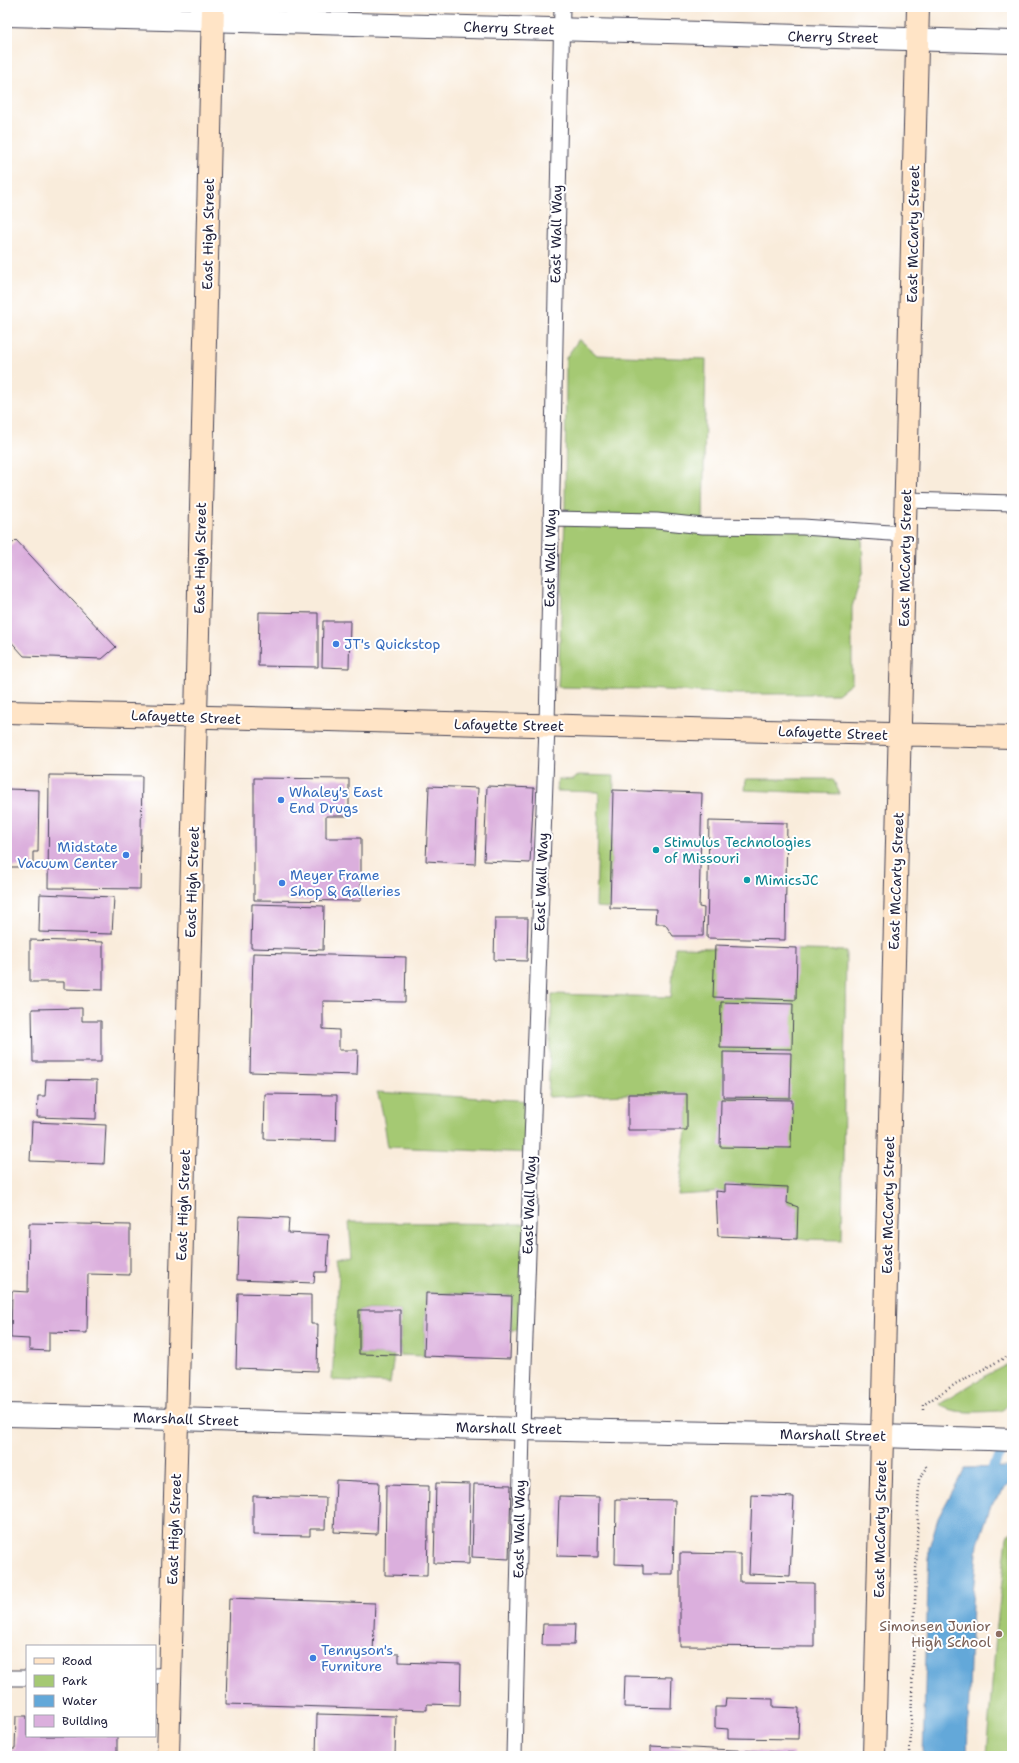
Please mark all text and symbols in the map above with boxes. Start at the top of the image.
street label: Cherry Street [463,17,555,39]
street label: Cherry Street [787,27,879,47]
street label: East McCarty Street [903,165,923,303]
street label: East High Street [198,178,218,290]
street label: East Wall Way [546,184,566,284]
street label: East McCarty Street [895,489,915,627]
street label: East High Street [190,502,210,614]
street label: East Wall Way [540,508,560,608]
place label: JT's Quickstop [344,635,440,653]
marker: JT's Quickstop [331,639,341,649]
street label: Lafayette Street [131,706,241,728]
street label: Lafayette Street [454,715,564,735]
street label: Lafayette Street [778,722,888,744]
place label: Whaley's East End Drugs [289,783,383,817]
marker: Whaley's East End Drugs [276,795,286,805]
street label: East McCarty Street [885,812,907,950]
street label: East High Street [181,826,203,938]
street label: East Wall Way [530,832,552,932]
place label: Stimulus Technologies of Missouri [664,833,811,867]
place label: Midstate Vacuum Center [17,838,118,872]
marker: Stimulus Technologies of Missouri [651,845,661,855]
marker: Midstate Vacuum Center [121,850,131,860]
place label: Meyer Frame Shop & Galleries [290,866,401,900]
place label: MimicsJC [755,871,819,889]
marker: MimicsJC [742,875,752,885]
marker: Meyer Frame Shop & Galleries [277,878,287,888]
street label: East McCarty Street [878,1136,898,1274]
street label: East High Street [172,1149,194,1261]
street label: East Wall Way [518,1155,540,1255]
street label: Marshall Street [133,1408,239,1430]
street label: Marshall Street [456,1418,562,1438]
street label: Marshall Street [780,1425,886,1445]
street label: East McCarty Street [870,1460,890,1598]
street label: East High Street [163,1473,185,1585]
street label: East Wall Way [509,1479,529,1579]
place label: Simonsen Junior High School [879,1617,992,1651]
marker: Simonsen Junior High School [994,1629,1004,1639]
place label: Tennyson's Furniture [321,1641,393,1675]
legend [26,1645,156,1737]
text: Road [62,1653,93,1669]
marker: Tennyson's Furniture [308,1653,318,1663]
text: Park [62,1673,88,1689]
text: Water [62,1693,98,1709]
text: Building [62,1713,108,1729]

